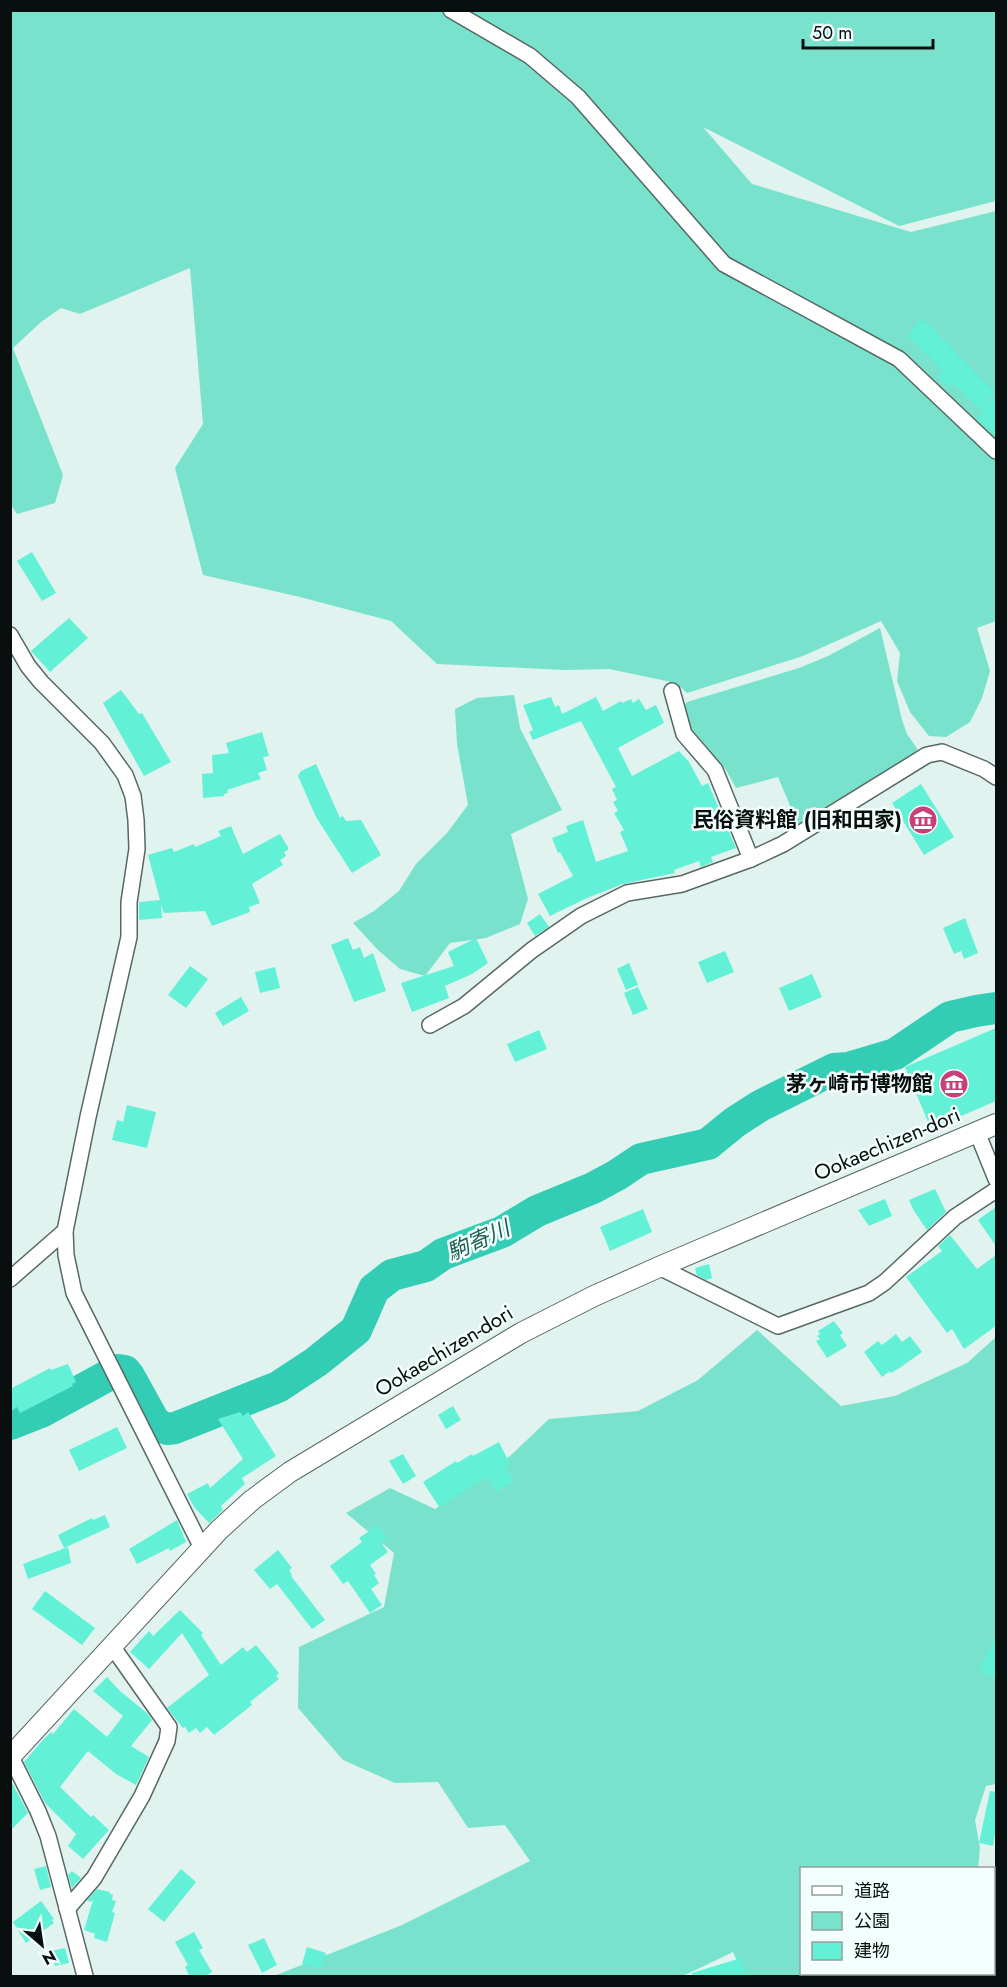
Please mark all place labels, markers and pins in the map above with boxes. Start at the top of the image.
museum icon: 民俗資料館 (旧和田家) [907,804,939,836]
place label: 民俗資料館 (旧和田家) [692,805,902,835]
museum icon: 茅ヶ崎市博物館 [938,1068,970,1100]
place label: 茅ヶ崎市博物館 [786,1069,933,1099]

